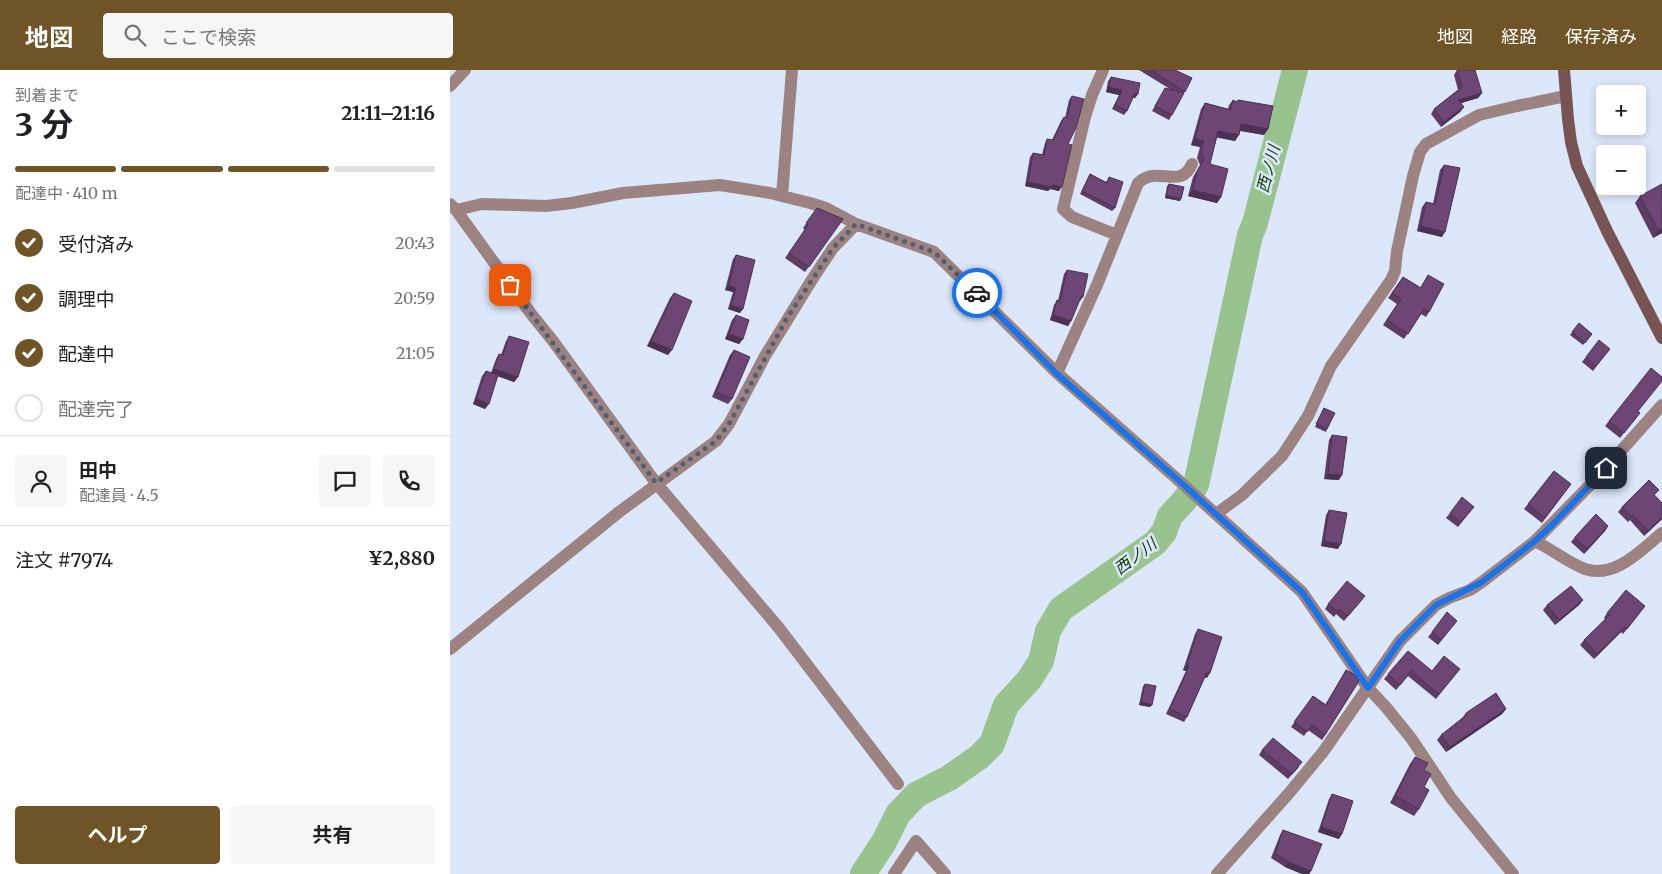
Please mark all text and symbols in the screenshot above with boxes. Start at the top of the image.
search box [103,13,453,58]
icon: search [121,21,149,49]
text: 地図 [25,22,73,53]
text: ここで検索 [161,25,256,49]
text: 地図 [1437,25,1473,48]
text: 経路 [1501,25,1537,48]
text: 保存済み [1565,25,1637,48]
text: 到着まで [15,85,79,105]
map controls [1596,85,1646,195]
button: + [1596,85,1646,135]
text: 21:11–21:16 [341,101,435,125]
text: 3 分 [15,105,73,145]
water label: 西ノ川 [1252,141,1284,195]
button: − [1596,145,1646,195]
text: 配達中 · 410 m [15,183,118,203]
icon: check [15,229,43,257]
text: 受付済み [58,232,134,256]
text: 20:43 [395,233,435,253]
pin [489,264,531,306]
courier [952,268,1002,318]
icon: bag [496,271,524,299]
icon: car [963,279,991,307]
icon: check [15,284,43,312]
text: 調理中 [58,287,115,311]
text: 20:59 [394,288,435,308]
icon: check [15,339,43,367]
text: 配達中 [58,342,115,366]
text: 21:05 [396,343,435,363]
text: 配達完了 [58,397,134,421]
pin [1585,447,1627,489]
icon: home [1592,454,1620,482]
button: person [15,455,67,507]
button: chat [319,455,371,507]
button: phone [383,455,435,507]
text: 田中 [79,458,117,482]
text: 配達員 · 4.5 [79,485,159,505]
water label: 西ノ川 [1110,532,1162,578]
text: ¥2,880 [368,546,435,570]
text: 注文 #7974 [15,548,113,572]
button: ヘルプ [15,806,220,864]
button: 共有 [230,806,435,864]

